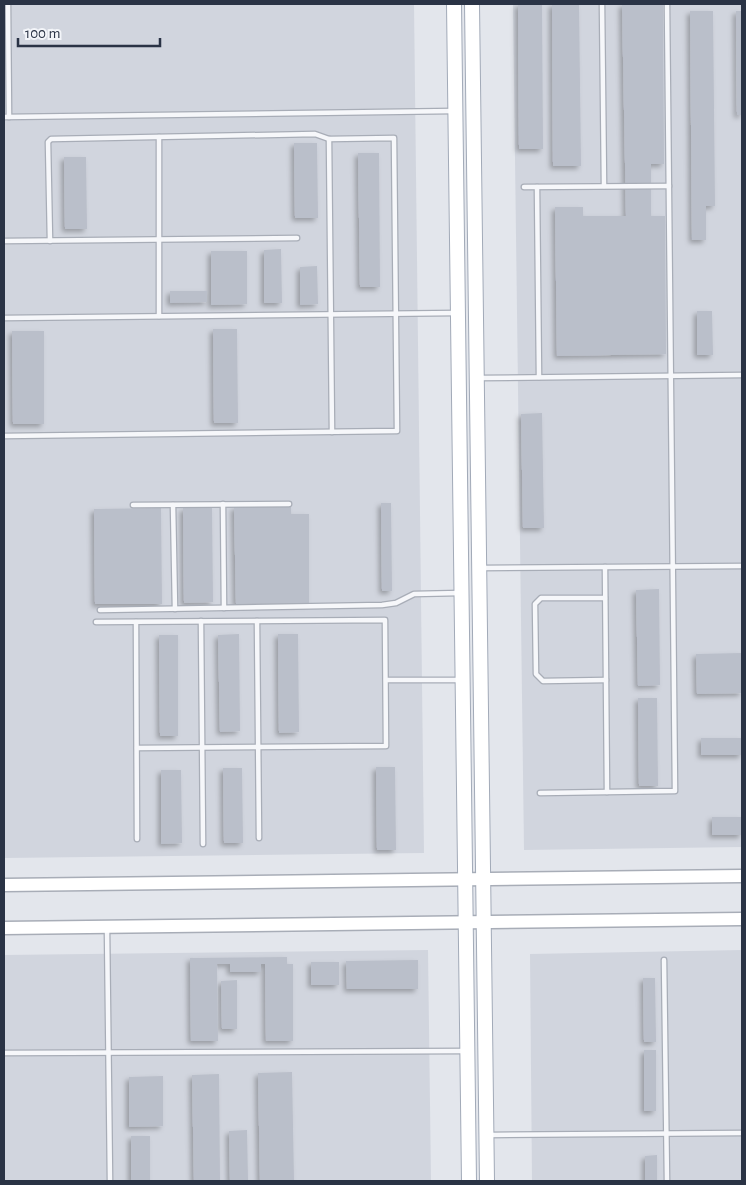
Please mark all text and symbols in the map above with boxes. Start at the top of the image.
scale bar [18,15,160,47]
text: 100 m [25,26,60,41]

